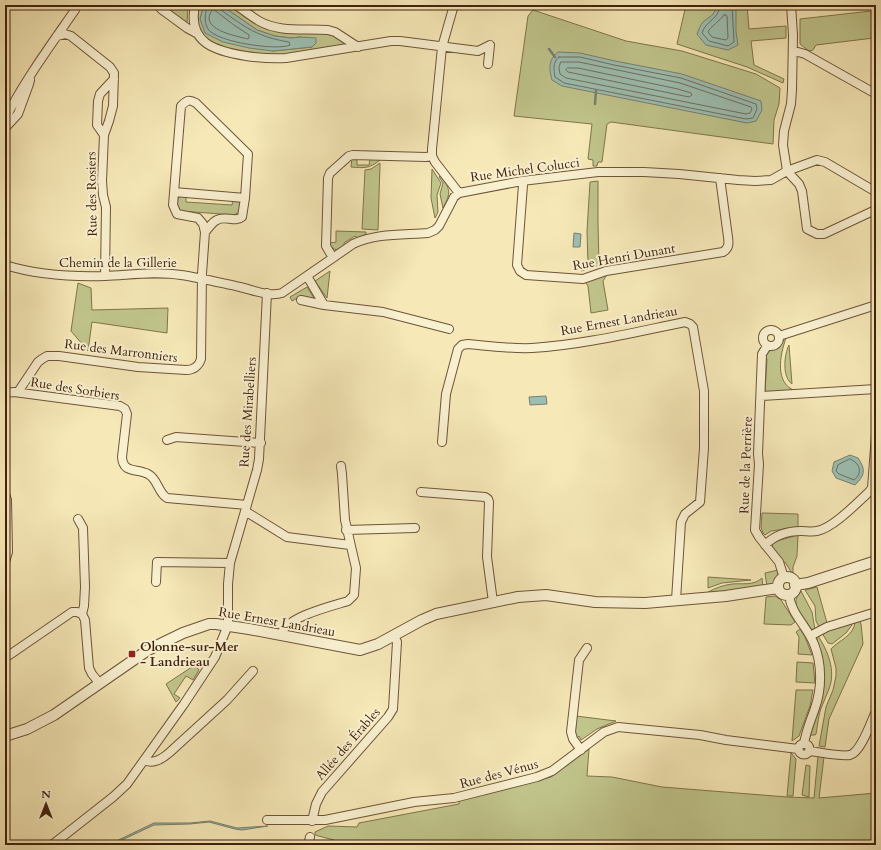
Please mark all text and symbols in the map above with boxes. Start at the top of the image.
street label: Rue des Rosiers [82,151,102,237]
street label: Rue Michel Colucci [469,153,581,187]
street label: Rue Henri Dunant [571,239,677,275]
street label: Chemin de la Gillerie [59,254,177,272]
street label: Rue Ernest Landrieau [559,302,679,340]
street label: Rue des Marronniers [63,335,179,367]
street label: Rue des Mirabelliers [235,356,261,468]
street label: Rue des Sorbiers [29,373,121,405]
street label: Rue de la Perrière [735,416,757,514]
street label: Rue Ernest Landrieau [217,603,337,641]
place label: Olonne-sur-Mer - Landrieau [140,638,239,671]
marker: Olonne-sur-Mer - Landrieau [127,649,137,659]
street label: Allée des Érables [311,704,385,784]
street label: Rue des Vénus [458,755,540,793]
north arrow [26,784,66,824]
text: N [41,787,51,802]

